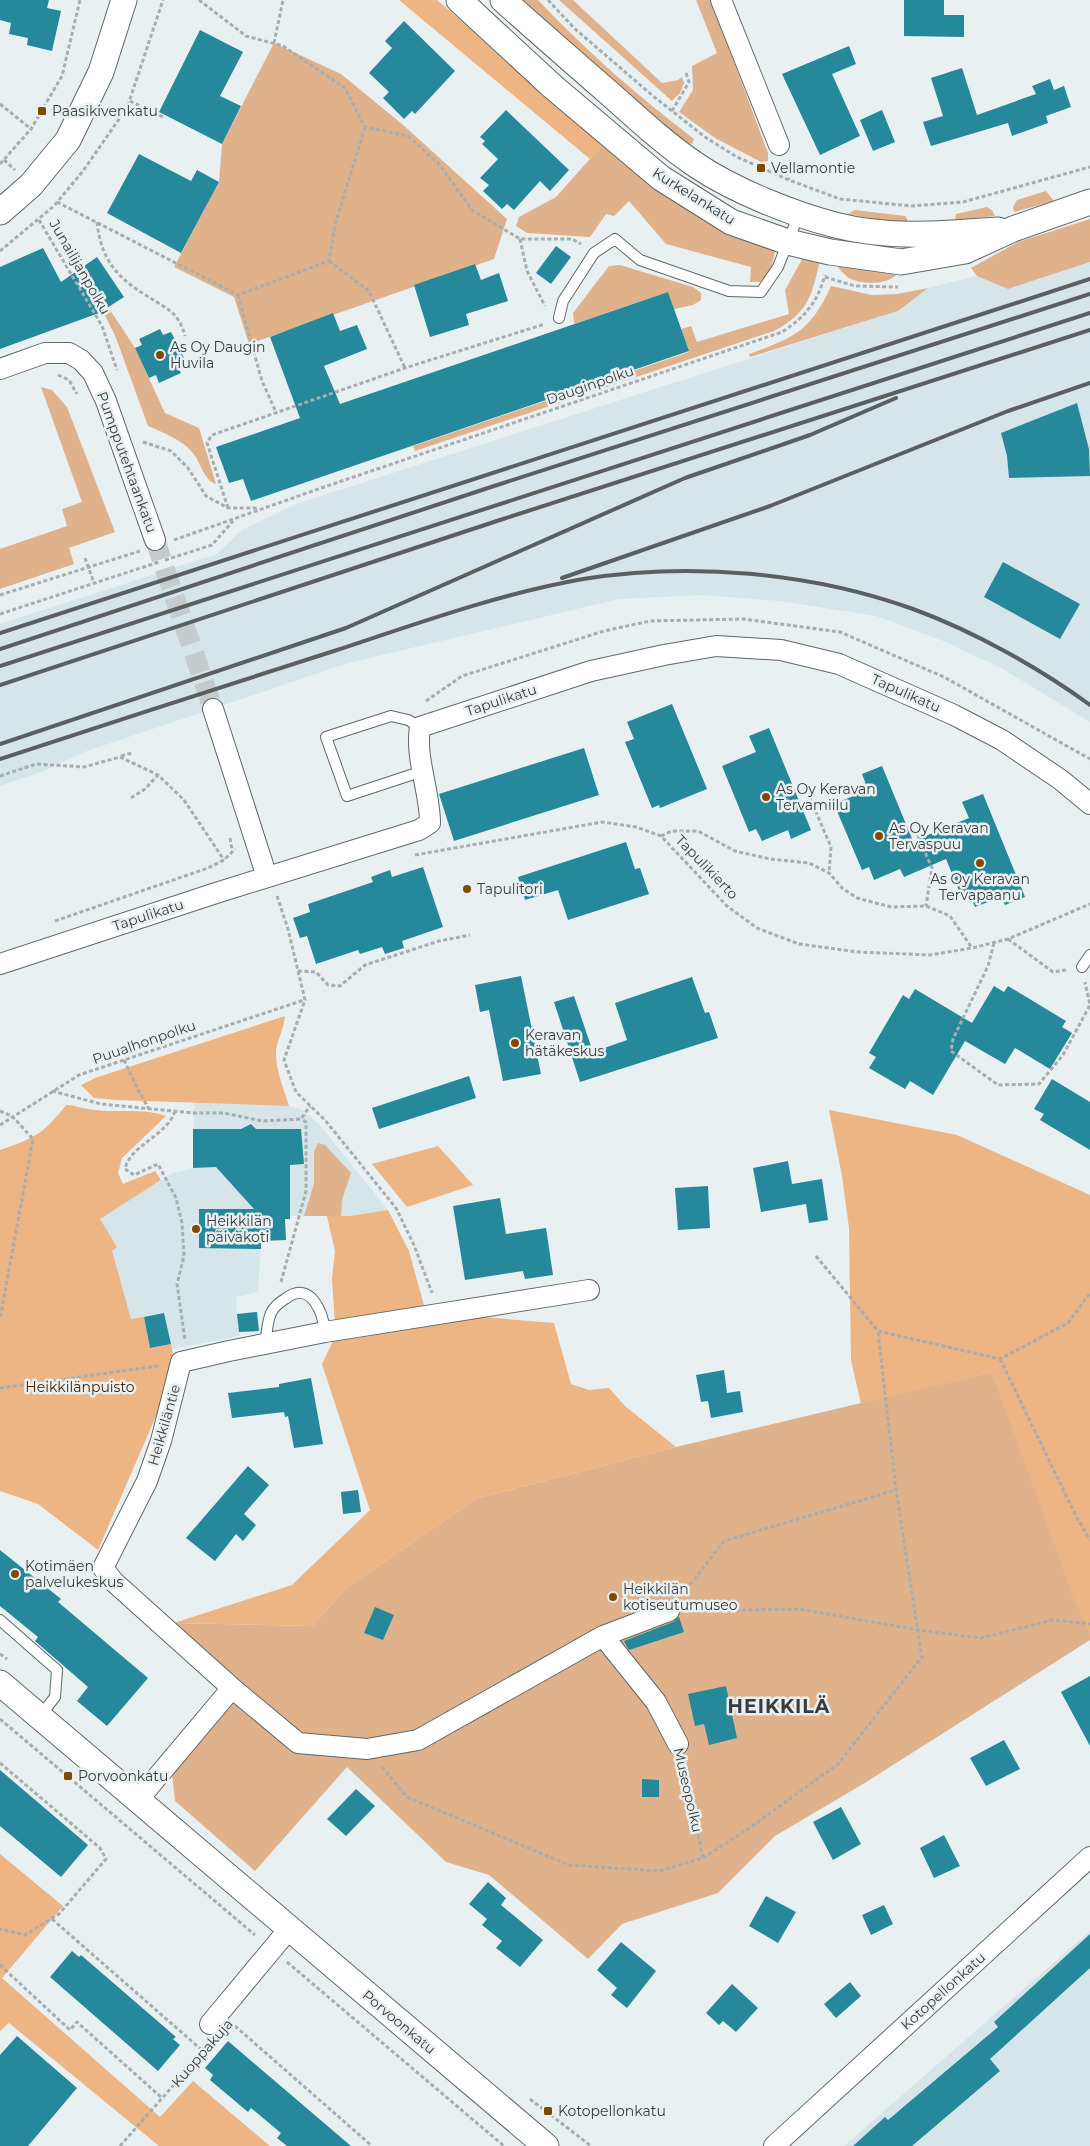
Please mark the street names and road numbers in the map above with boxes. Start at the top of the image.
street label: Kurkelankatu [649,163,739,229]
street label: Junailijanpolku [45,215,114,318]
street label: Dauginpolku [544,362,636,408]
street label: Pumpputehtaankatu [93,389,161,535]
street label: Tapulikatu [869,670,943,716]
street label: Tapulikatu [463,680,539,720]
street label: Tapulikierto [672,831,742,903]
street label: Tapulikatu [110,895,186,935]
street label: Puualhonpolku [90,1016,198,1068]
street label: Heikkiläntie [144,1382,184,1468]
street label: Museopolku [669,1746,707,1834]
street label: Kotopellonkatu [897,1948,989,2034]
street label: Porvoonkatu [359,1986,439,2058]
street label: Kuoppakuja [167,2015,237,2091]

